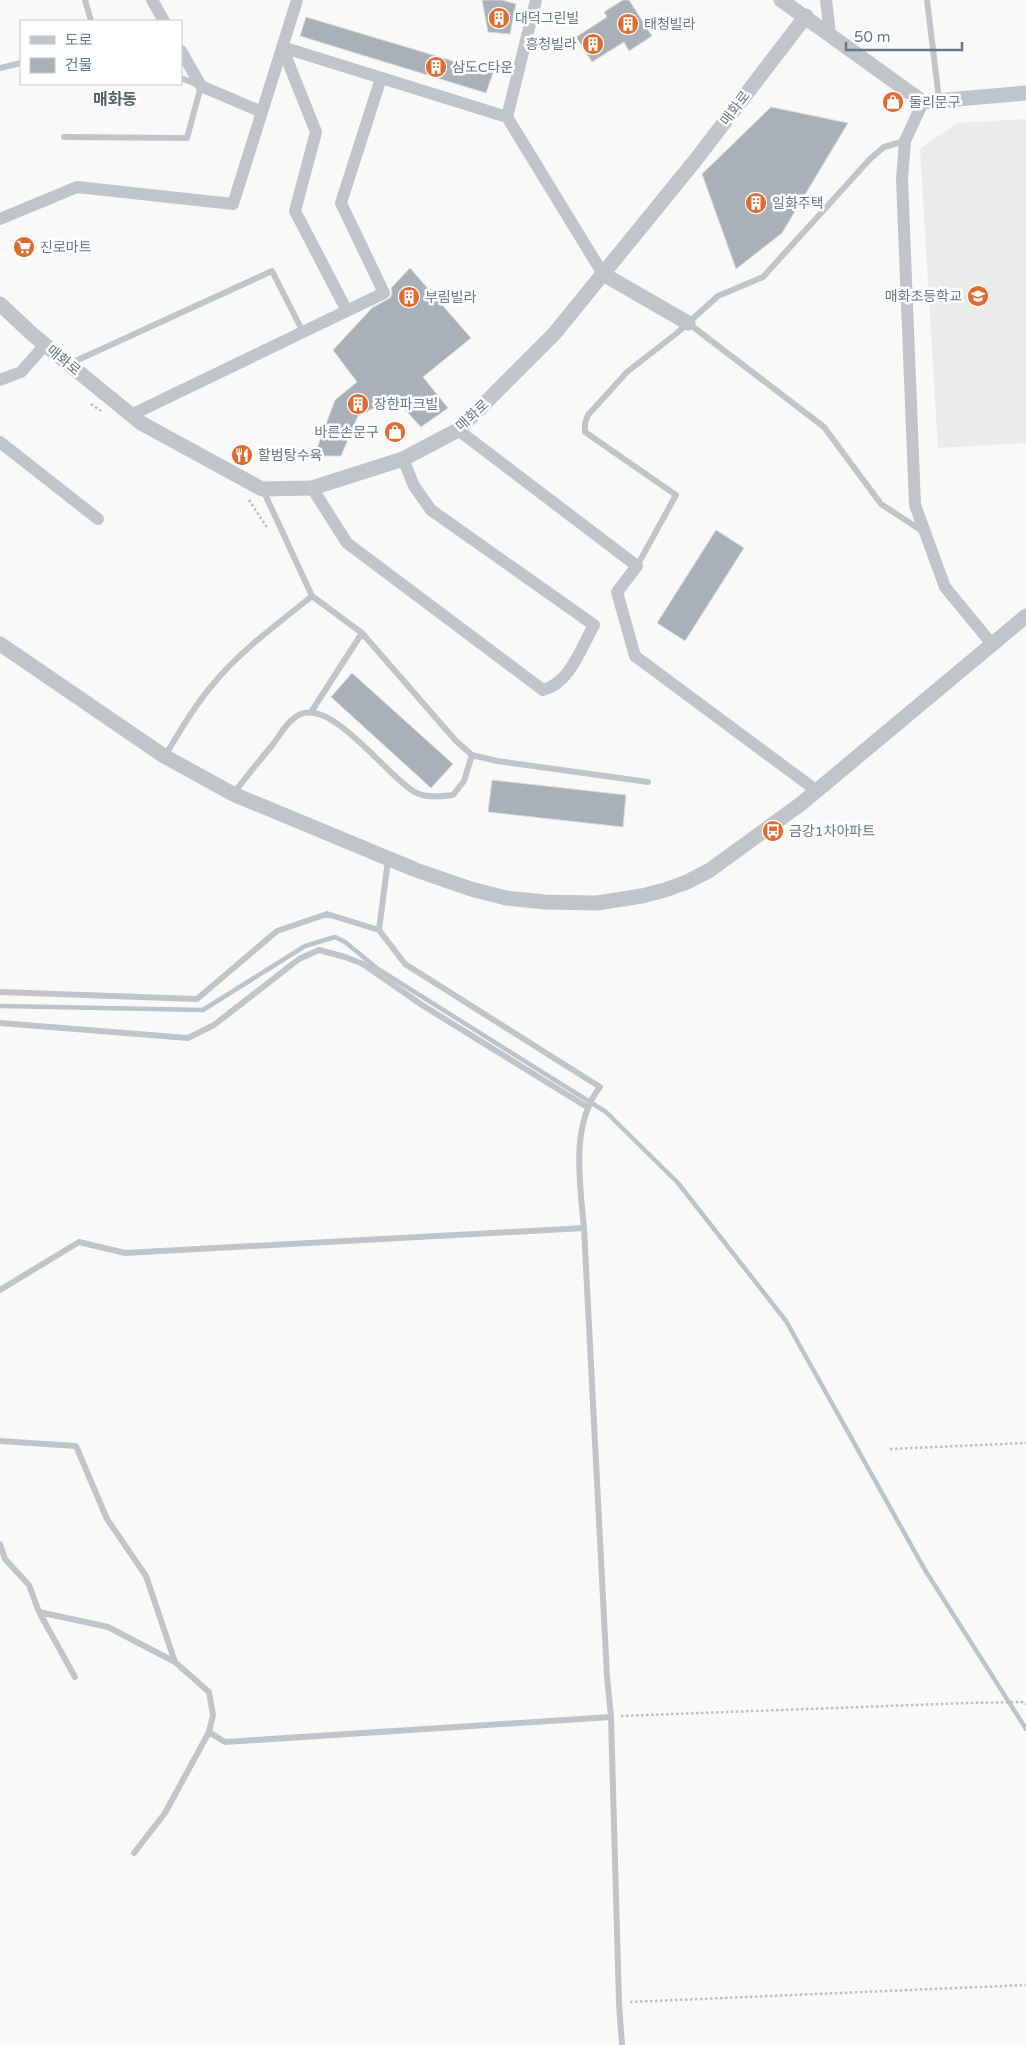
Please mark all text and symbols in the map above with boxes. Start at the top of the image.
building icon: 대덕그린빌 [487,6,511,30]
place label: 대덕그린빌 [515,10,579,27]
building icon: 태청빌라 [616,12,640,36]
place label: 태청빌라 [644,16,696,33]
legend [20,20,182,85]
scale bar [846,20,962,52]
text: 50 m [854,28,891,46]
text: 도로 [65,31,93,49]
building icon: 흥청빌라 [581,32,605,56]
place label: 흥청빌라 [525,36,577,53]
building icon: 삼도C타운 [424,55,448,79]
text: 건물 [65,56,93,74]
place label: 삼도C타운 [452,59,513,76]
street label: 매화로 [717,88,754,129]
district label: 매화동 [93,90,137,110]
shop icon: 둘리문구 [881,90,905,114]
place label: 둘리문구 [909,94,961,111]
building icon: 일화주택 [744,191,768,215]
place label: 일화주택 [772,195,824,212]
supermarket icon: 진로마트 [12,235,36,259]
place label: 진로마트 [40,239,92,256]
school or university icon: 매화초등학교 [966,284,990,308]
building icon: 부림빌라 [397,285,421,309]
place label: 매화초등학교 [885,288,962,305]
place label: 부림빌라 [425,289,477,306]
street label: 매화로 [43,342,84,379]
building icon: 장한파크빌 [346,392,370,416]
place label: 장한파크빌 [374,396,438,413]
street label: 매화로 [452,396,492,435]
shop icon: 바른손문구 [383,420,407,444]
place label: 바른손문구 [315,424,379,441]
restaurant icon: 할범탕수육 [230,443,254,467]
place label: 할범탕수육 [258,447,323,464]
bus stop icon: 금강1차아파트 [761,819,785,843]
place label: 금강1차아파트 [789,823,875,840]

